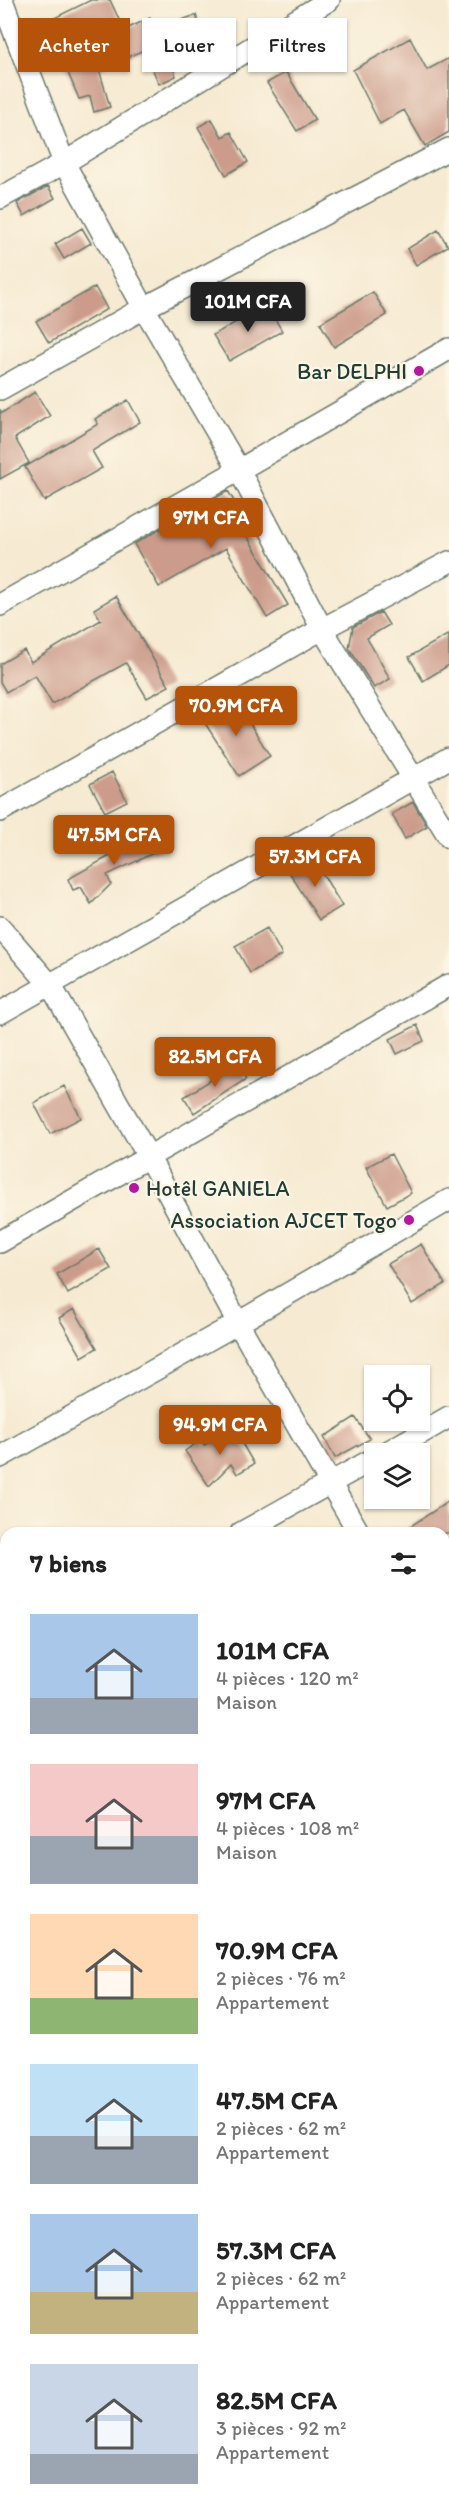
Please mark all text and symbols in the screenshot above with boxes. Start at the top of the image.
chip: Acheter [18,18,130,72]
chip: Louer [142,18,236,72]
chip: Filtres [248,18,347,72]
pin: 101M CFA [186,282,310,333]
text: 101M CFA [205,289,291,313]
place label: Bar DELPHI [297,358,407,385]
marker: Bar DELPHI [412,364,426,378]
pin: 97M CFA [156,498,266,549]
text: 97M CFA [173,505,249,529]
pin: 70.9M CFA [167,686,305,737]
text: 70.9M CFA [189,693,283,717]
pin: 47.5M CFA [45,815,183,866]
text: 47.5M CFA [67,822,161,846]
pin: 57.3M CFA [246,837,384,888]
text: 57.3M CFA [269,844,361,868]
pin: 82.5M CFA [146,1037,284,1088]
text: 82.5M CFA [169,1044,261,1068]
place label: Hotêl GANIELA [146,1175,290,1202]
marker: Hotêl GANIELA [127,1181,141,1195]
place label: Association AJCET Togo [170,1207,397,1234]
marker: Association AJCET Togo [402,1213,416,1227]
map controls [364,1365,430,1509]
button: locate [364,1365,430,1431]
pin: 94.9M CFA [151,1405,289,1456]
text: 94.9M CFA [173,1412,267,1436]
button: layers [364,1443,430,1509]
text: 7 biens [30,1547,107,1579]
icon: filters [387,1547,420,1580]
text: 101M CFA [216,1634,329,1666]
icon: home [78,1638,150,1710]
text: 4 pièces · 120 m² [216,1666,359,1690]
text: Maison [216,1690,277,1714]
text: 97M CFA [216,1784,315,1816]
icon: home [78,1788,150,1860]
text: 4 pièces · 108 m² [216,1816,359,1840]
text: Maison [216,1840,277,1864]
text: 70.9M CFA [216,1934,338,1966]
icon: home [78,1938,150,2010]
text: 2 pièces · 76 m² [216,1966,346,1990]
text: Appartement [216,1990,329,2014]
text: 47.5M CFA [216,2084,337,2116]
icon: home [78,2088,150,2160]
text: 2 pièces · 62 m² [216,2116,346,2140]
text: Appartement [216,2140,329,2164]
text: 57.3M CFA [216,2234,336,2266]
icon: home [78,2238,150,2310]
text: 2 pièces · 62 m² [216,2266,346,2290]
text: Appartement [216,2290,329,2314]
text: 82.5M CFA [216,2384,337,2416]
icon: home [78,2388,150,2460]
text: 3 pièces · 92 m² [216,2416,347,2440]
text: Appartement [216,2440,329,2464]

